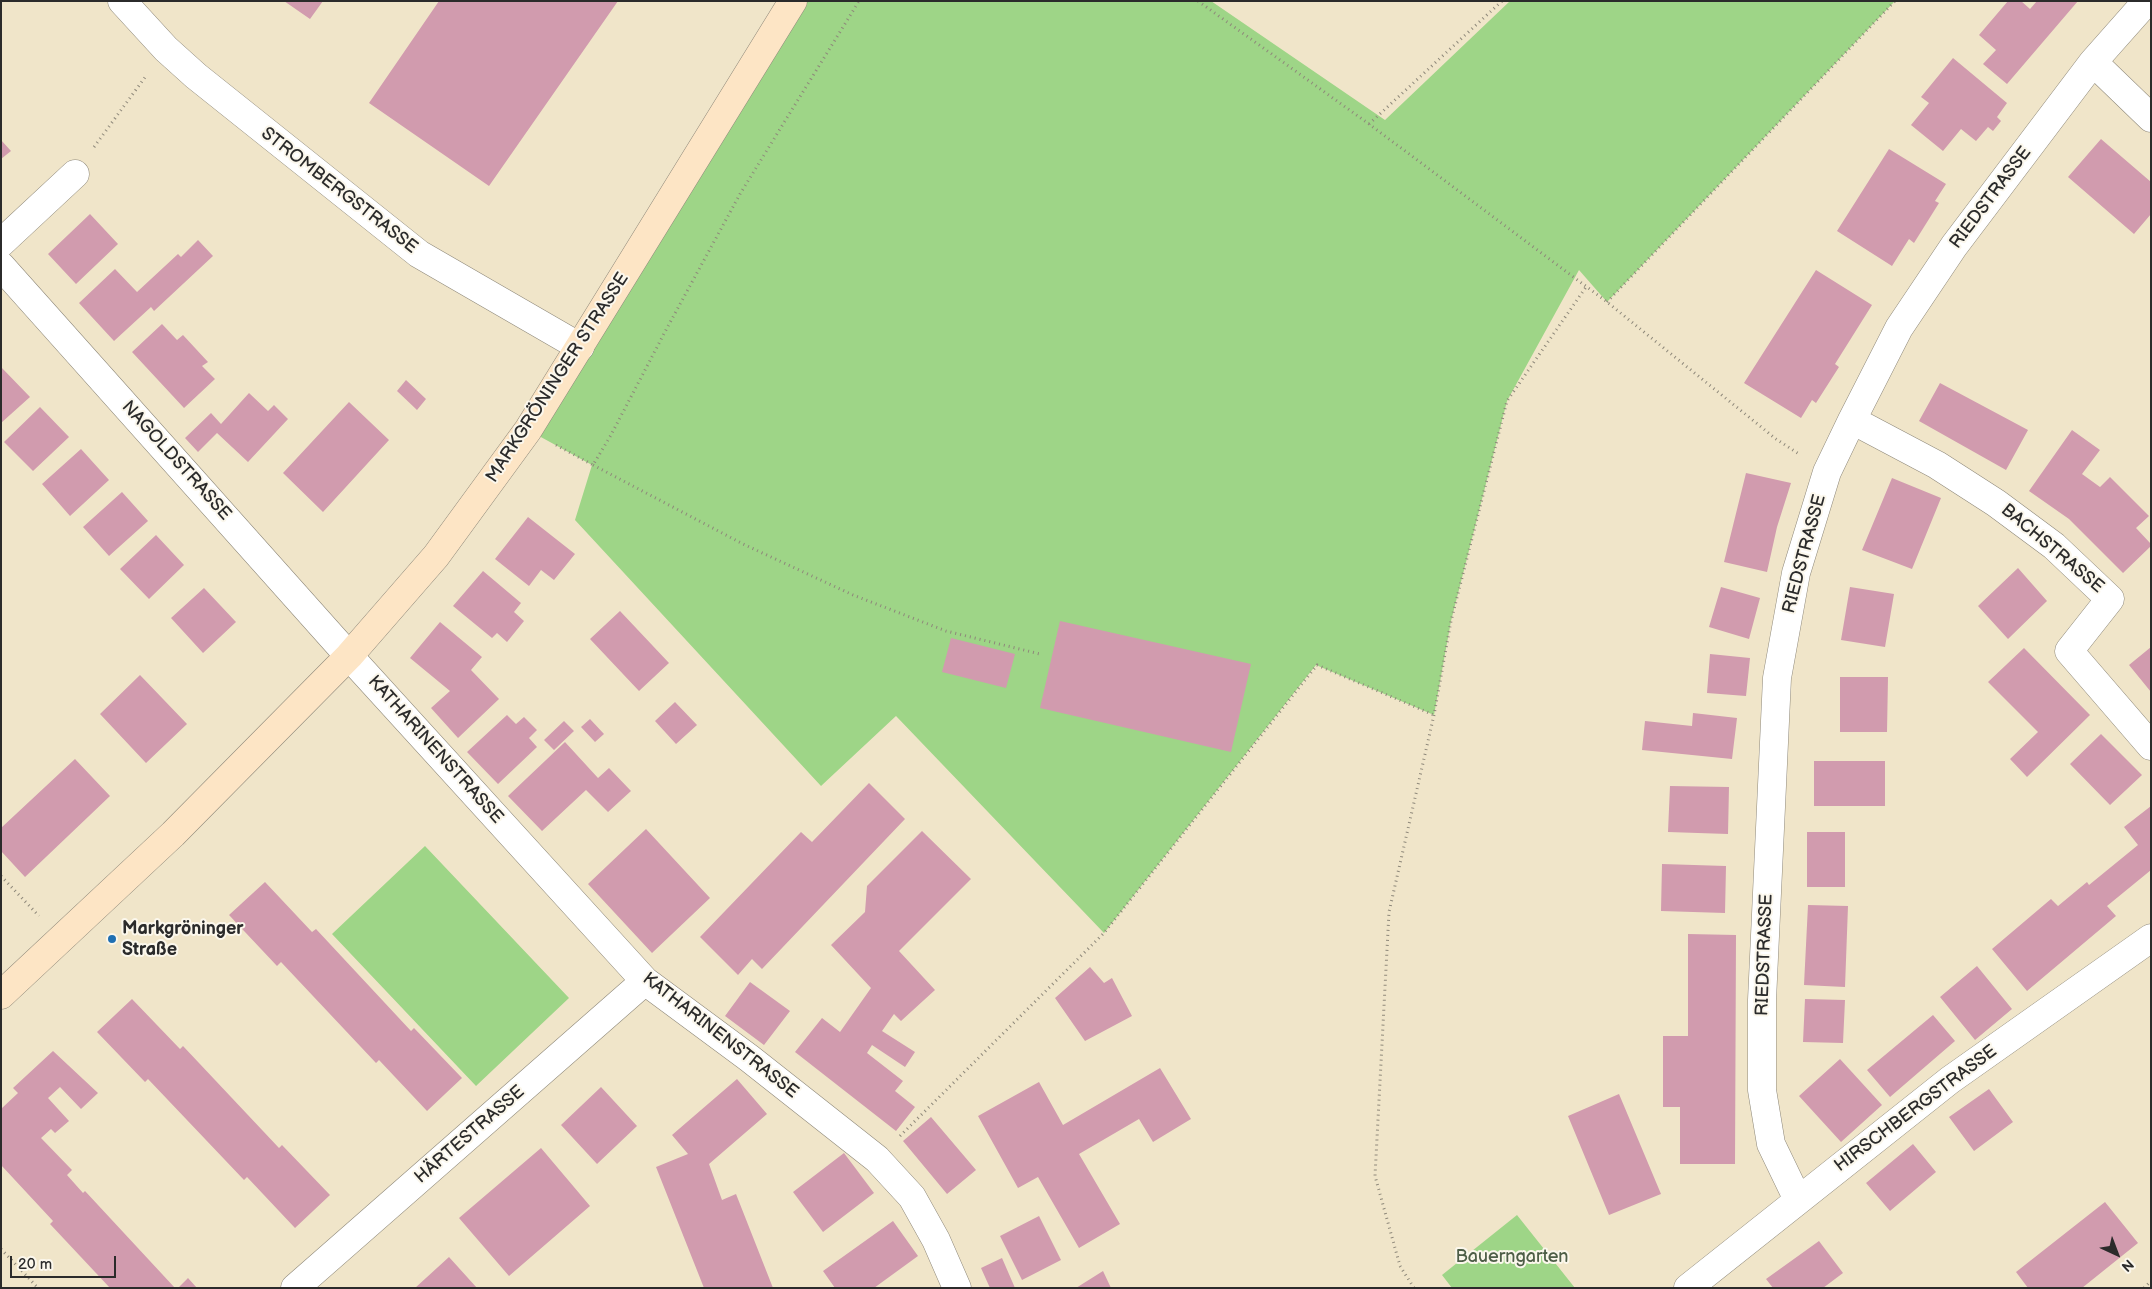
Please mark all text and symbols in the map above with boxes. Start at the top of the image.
street label: STROMBERGSTRASSE [256,123,422,259]
street label: RIEDSTRASSE [1946,143,2036,253]
street label: MARKGRÖNINGER STRASSE [482,269,634,487]
street label: NAGOLDSTRASSE [117,397,235,525]
street label: RIEDSTRASSE [1779,492,1831,616]
street label: BACHSTRASSE [1996,500,2108,598]
street label: KATHARINENSTRASSE [363,671,507,829]
street label: RIEDSTRASSE [1752,894,1778,1016]
place label: Markgröninger Straße [122,918,244,961]
marker: Markgröninger Straße [106,933,118,945]
street label: KATHARINENSTRASSE [638,968,802,1104]
street label: HIRSCHBERGSTRASSE [1831,1041,2001,1177]
street label: HÄRTESTRASSE [411,1081,529,1189]
north arrow [2092,1229,2142,1279]
scale bar [12,1246,119,1278]
park label: Bauerngarten [1456,1246,1568,1268]
text: 20 m [18,1255,52,1274]
text: N [2118,1256,2137,1275]

